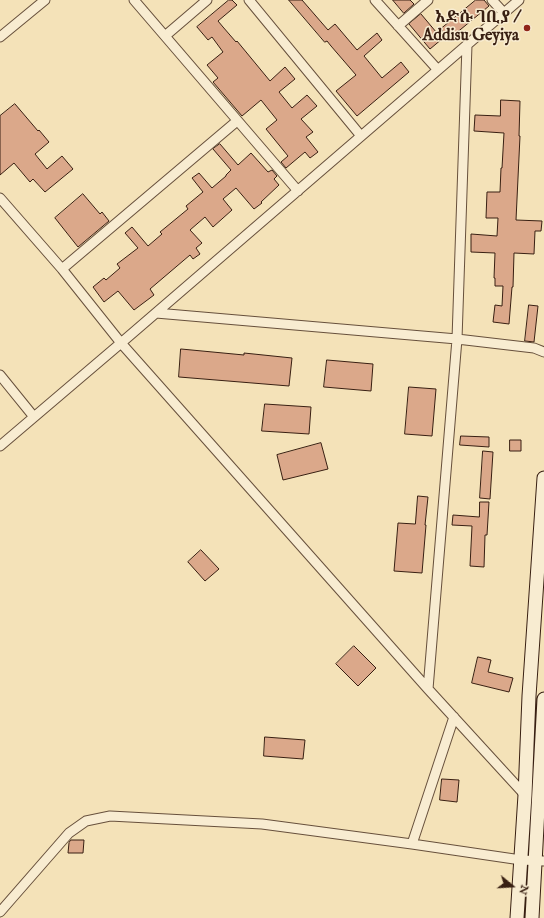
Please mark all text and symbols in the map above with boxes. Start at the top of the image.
place label: አድሱ ገቢያ / Addisu Geyiya [423,9,519,47]
marker: አድሱ ገቢያ / Addisu Geyiya [522,23,532,33]
north arrow [492,866,532,906]
text: N [515,883,532,896]

